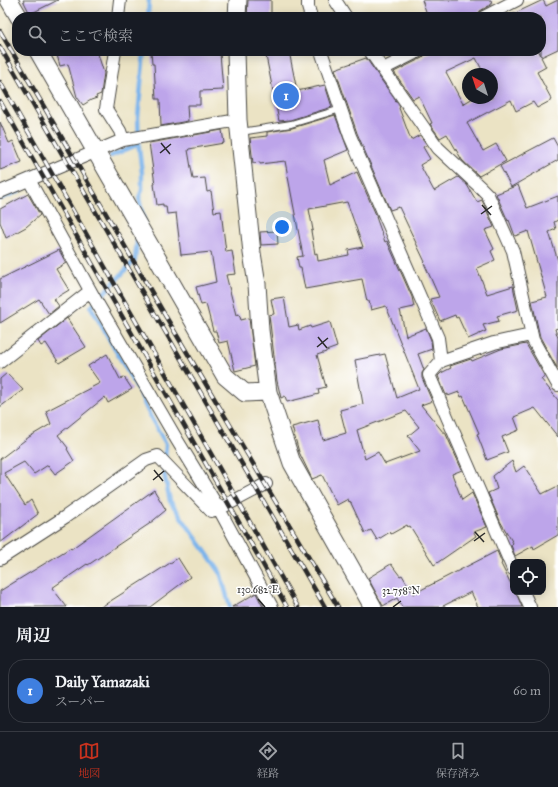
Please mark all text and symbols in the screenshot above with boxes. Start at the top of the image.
search box [12,12,546,56]
icon: search [26,23,48,45]
text: ここで検索 [58,27,133,45]
north arrow [462,68,498,104]
pin: 1 [273,81,299,111]
your location [272,217,292,237]
map controls [510,559,546,595]
button: locate [510,559,546,595]
text: 130.682°E [237,584,279,596]
text: 32.758°N [382,585,421,597]
text: 周辺 [16,625,50,646]
text: Daily Yamazaki [55,673,150,691]
text: 1 [27,683,33,699]
text: 60 m [513,683,541,699]
text: スーパー [55,694,106,710]
tab: 地図 [78,740,100,780]
tab: 経路 [257,740,279,780]
tab: 保存済み [436,740,480,780]

